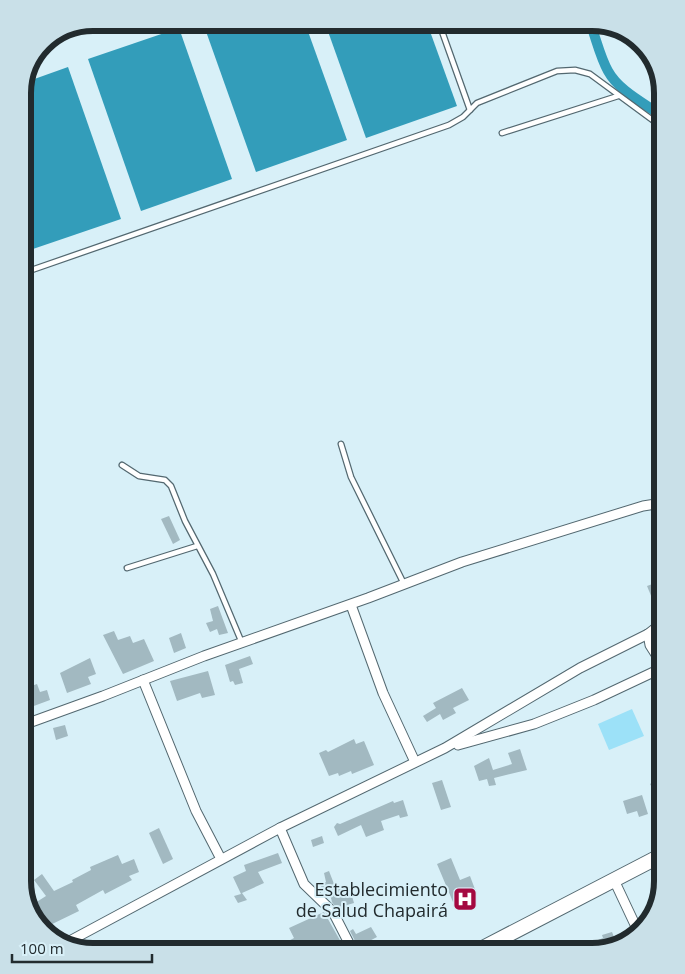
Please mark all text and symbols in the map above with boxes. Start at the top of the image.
place label: Establecimiento de Salud Chapairá [296,877,448,922]
hospital icon: Establecimiento de Salud Chapairá [452,886,478,912]
scale bar [12,932,152,964]
text: 100 m [20,938,64,958]

